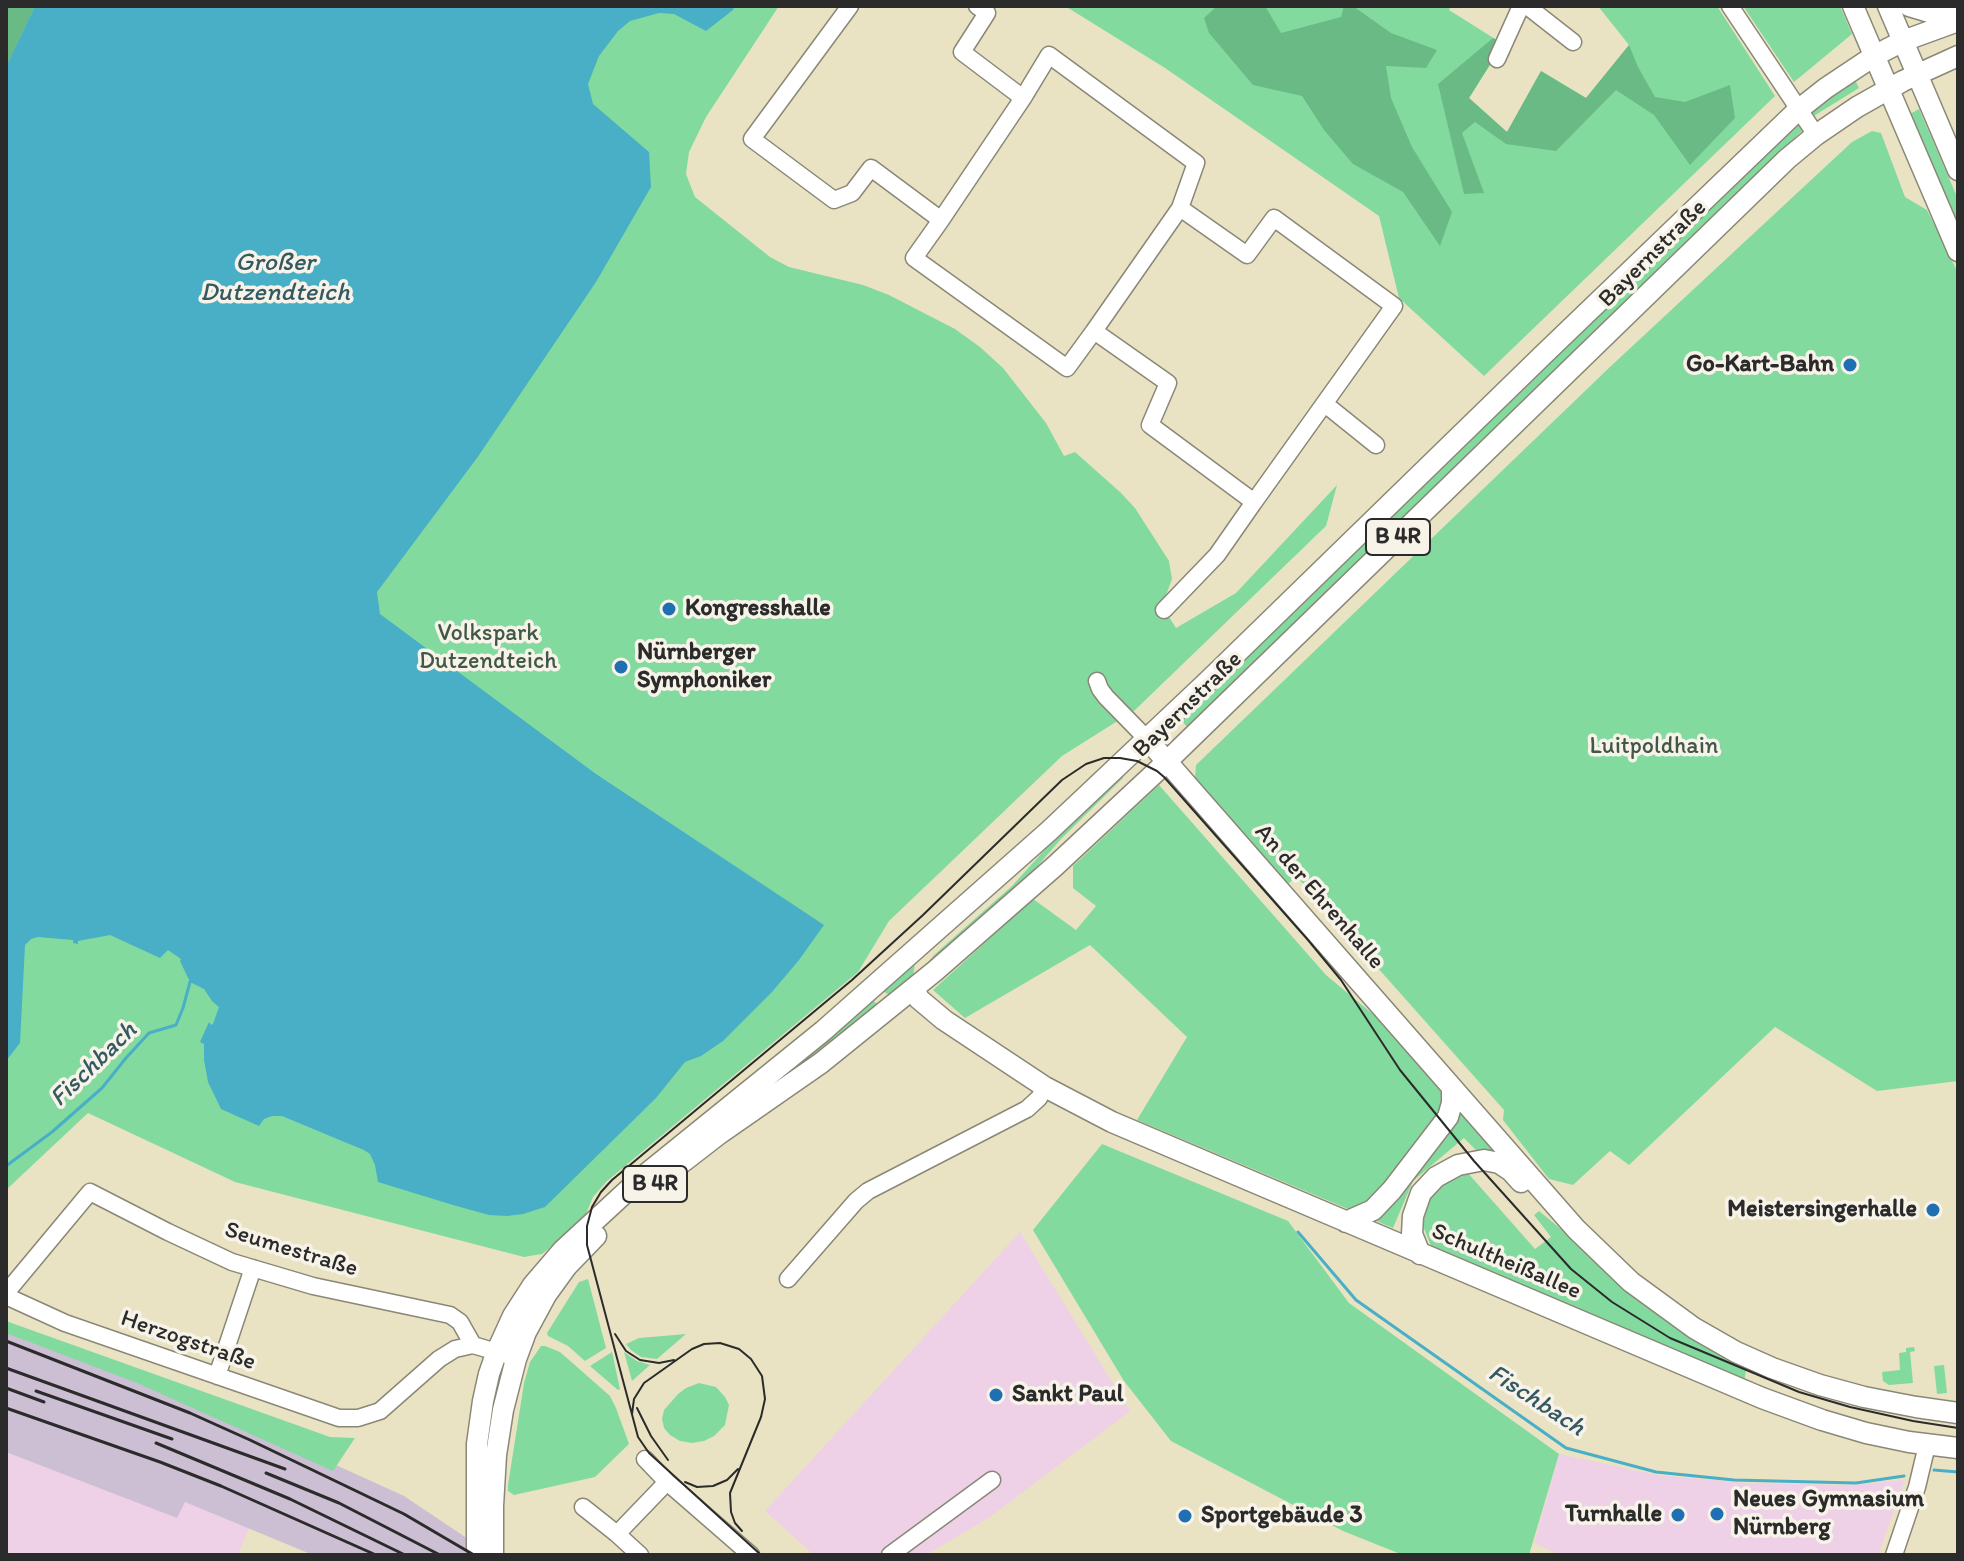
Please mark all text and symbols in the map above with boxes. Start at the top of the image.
street label: Bayernstraße [1593,194,1713,314]
water label: Großer Dutzendteich [200,247,350,308]
place label: Go-Kart-Bahn [1686,351,1834,379]
marker: Go-Kart-Bahn [1841,356,1859,374]
road number: B 4R [1366,519,1430,555]
place label: Kongresshalle [685,595,831,623]
marker: Kongresshalle [660,600,678,618]
park label: Volkspark Dutzendteich [419,620,557,676]
place label: Nürnberger Symphoniker [637,639,771,695]
street label: Bayernstraße [1127,646,1249,764]
marker: Nürnberger Symphoniker [612,658,630,676]
park label: Luitpoldhain [1590,733,1718,761]
street label: An der Ehrenhalle [1248,818,1390,976]
water label: Fischbach [44,1016,144,1114]
road number: B 4R [623,1166,687,1202]
place label: Meistersingerhalle [1727,1196,1917,1224]
marker: Meistersingerhalle [1924,1201,1942,1219]
street label: Seumestraße [221,1216,361,1284]
street label: Schultheißallee [1427,1218,1585,1306]
street label: Herzogstraße [117,1304,259,1378]
water label: Fischbach [1482,1358,1590,1444]
place label: Sankt Paul [1012,1381,1124,1409]
marker: Sankt Paul [987,1386,1005,1404]
place label: Neues Gymnasium Nürnberg [1733,1486,1924,1542]
place label: Turnhalle [1565,1501,1662,1529]
place label: Sportgebäude 3 [1201,1502,1363,1530]
marker: Neues Gymnasium Nürnberg [1708,1505,1726,1523]
marker: Turnhalle [1669,1506,1687,1524]
marker: Sportgebäude 3 [1176,1507,1194,1525]

